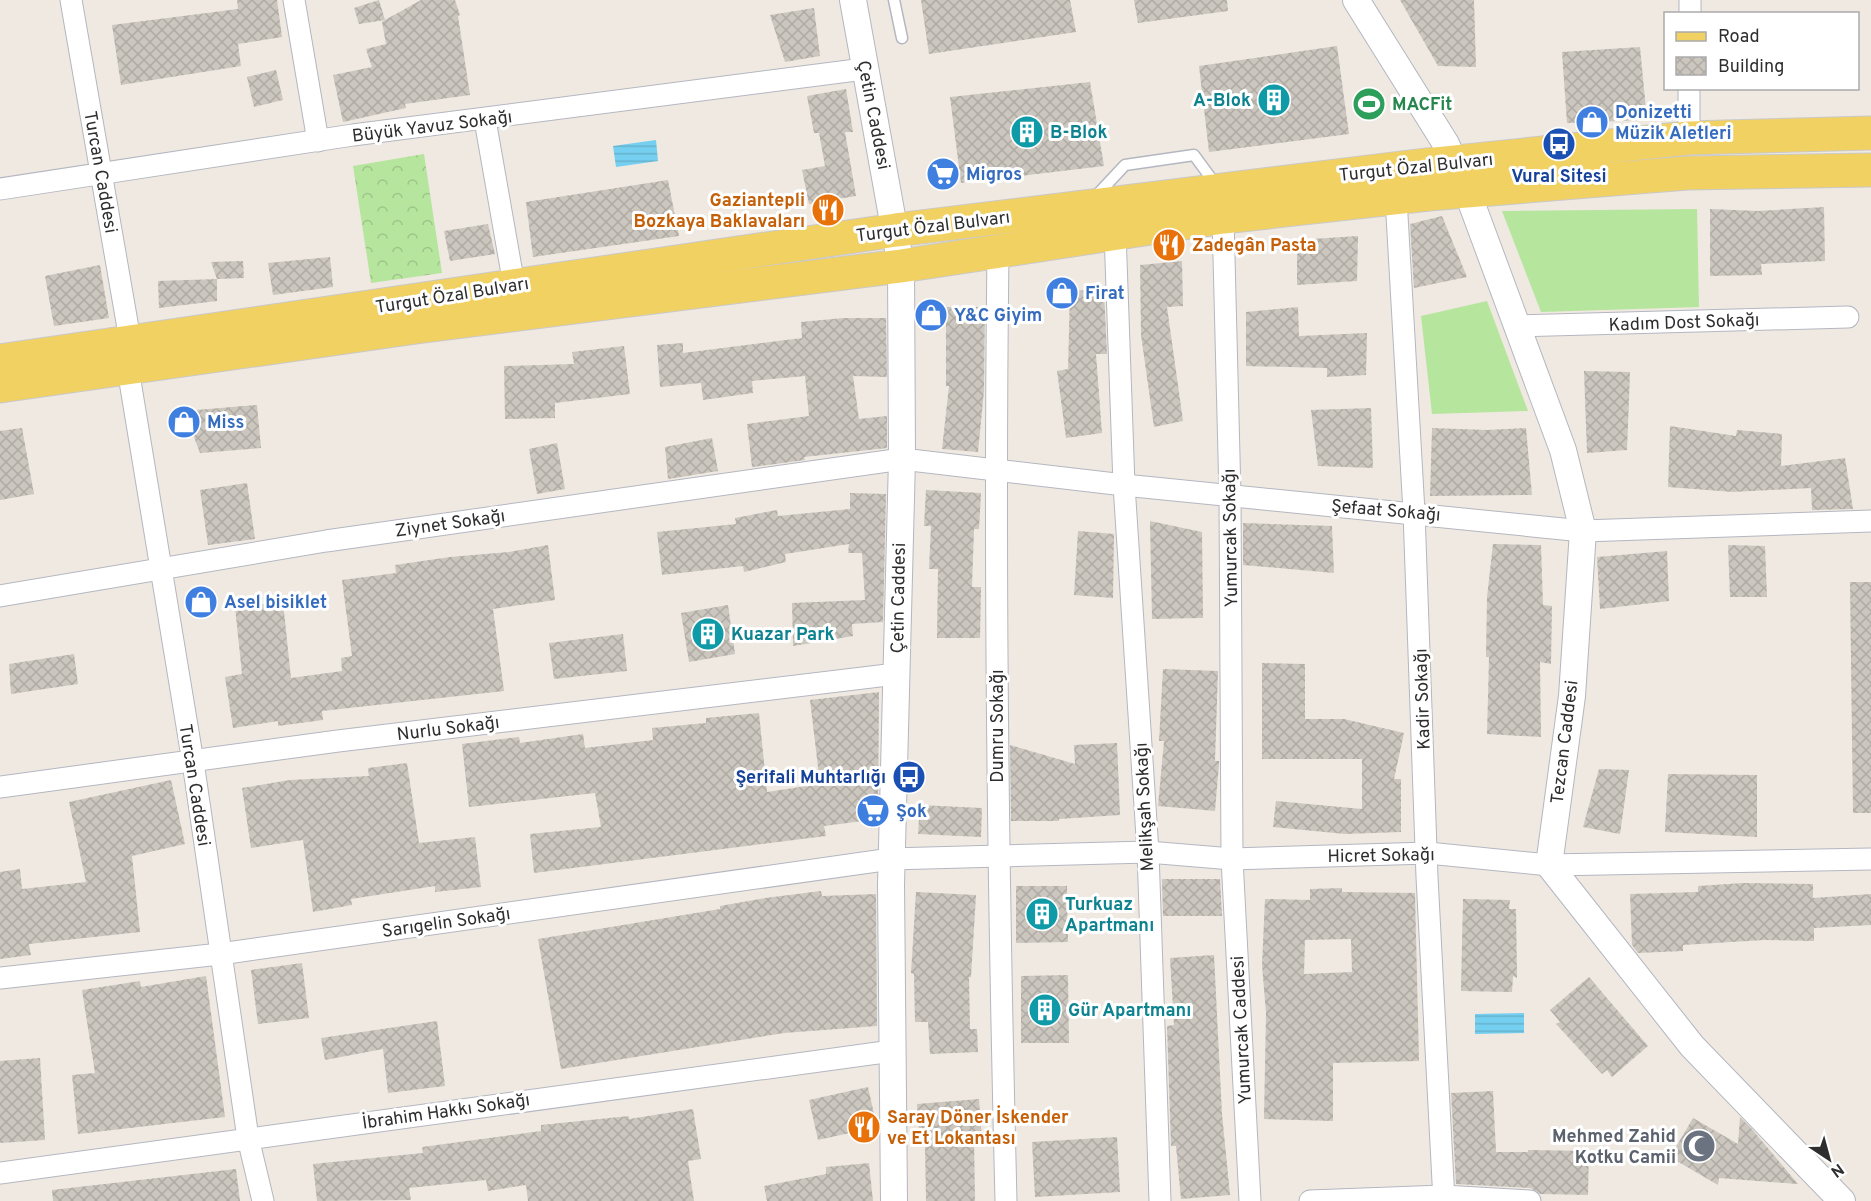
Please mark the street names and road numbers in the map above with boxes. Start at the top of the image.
street label: Çetin Caddesi [851,59,894,172]
street label: Büyük Yavuz Sokağı [351,106,514,149]
street label: Turcan Caddesi [77,109,122,235]
street label: Turgut Özal Bulvarı [1338,147,1494,188]
street label: Turgut Özal Bulvarı [855,205,1011,248]
street label: Turgut Özal Bulvarı [374,271,531,320]
street label: Kadım Dost Sokağı [1608,309,1760,338]
street label: Yumurcak Sokağı [1219,468,1244,608]
street label: Şefaat Sokağı [1330,495,1442,528]
street label: Ziynet Sokağı [394,505,507,544]
street label: Çetin Caddesi [887,542,912,654]
street label: Kadir Sokağı [1410,648,1437,750]
street label: Dumru Sokağı [987,669,1010,783]
street label: Tezcan Caddesi [1546,679,1584,805]
street label: Nurlu Sokağı [396,712,501,747]
street label: Turcan Caddesi [172,722,215,848]
street label: Melikşah Sokağı [1131,742,1160,872]
street label: Hicret Sokağı [1327,844,1435,869]
street label: Sarıgelin Sokağı [381,903,512,944]
street label: Yumurcak Caddesi [1227,955,1258,1105]
street label: İbrahim Hakkı Sokağı [361,1087,532,1136]

